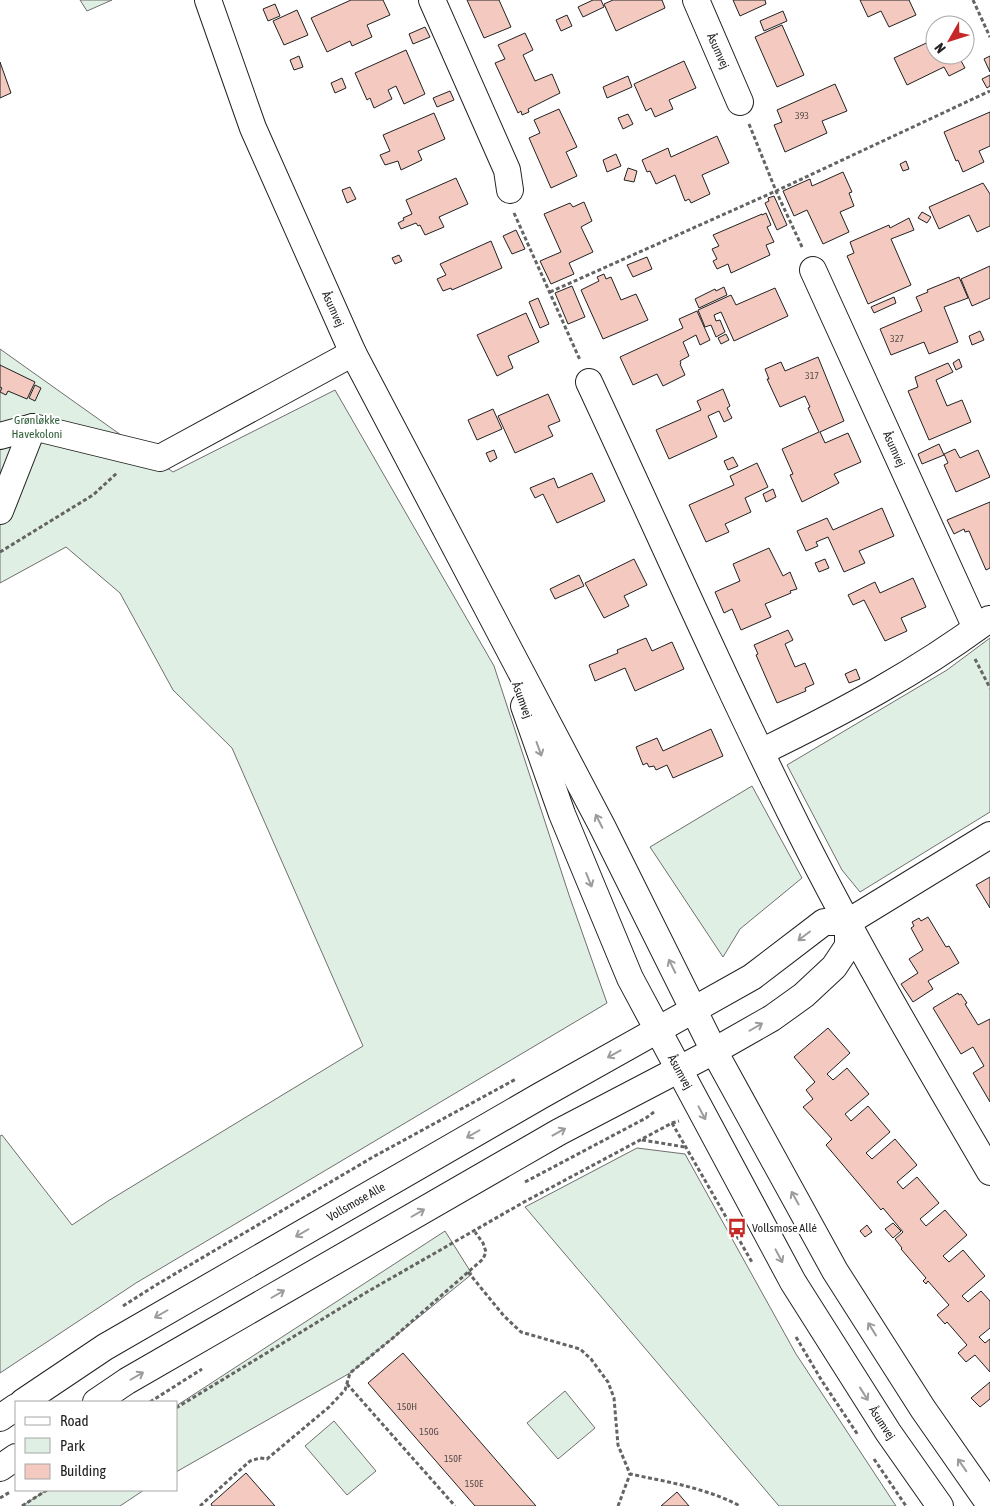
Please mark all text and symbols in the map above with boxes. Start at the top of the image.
north arrow [925,15,975,65]
street label: Åsumvej [704,31,732,71]
text: N [931,40,949,56]
house number: 393 [795,110,809,121]
street label: Åsumvej [319,289,347,329]
house number: 327 [890,333,904,344]
house number: 317 [805,370,819,381]
park label: Grønløkke Havekoloni [12,413,62,441]
street label: Åsumvej [880,429,908,469]
street label: Åsumvej [509,680,535,720]
one-way arrow [535,741,545,757]
one-way arrow [594,814,603,829]
one-way arrow [585,872,595,887]
one-way arrow [797,931,811,941]
one-way arrow [667,959,676,974]
one-way arrow [749,1022,764,1032]
one-way arrow [608,1050,622,1060]
street label: Åsumvej [665,1052,695,1092]
one-way arrow [697,1105,707,1120]
one-way arrow [552,1127,567,1137]
one-way arrow [466,1130,481,1140]
street label: Vollsmose Alle [324,1180,388,1224]
one-way arrow [790,1191,799,1206]
one-way arrow [411,1208,426,1218]
bus stop icon: Vollsmose Allé [726,1217,748,1239]
place label: Vollsmose Allé [752,1221,817,1235]
one-way arrow [295,1229,310,1238]
one-way arrow [774,1248,784,1263]
one-way arrow [270,1289,284,1299]
one-way arrow [154,1309,169,1319]
one-way arrow [867,1323,877,1337]
one-way arrow [129,1370,143,1380]
one-way arrow [859,1387,869,1401]
legend [15,1401,178,1491]
house number: 150H [397,1401,417,1412]
street label: Åsumvej [866,1403,898,1443]
text: Road [60,1412,89,1429]
house number: 150G [419,1426,439,1437]
text: Park [60,1437,85,1454]
house number: 150F [444,1453,462,1464]
one-way arrow [957,1458,967,1472]
text: Building [60,1462,106,1479]
house number: 150E [465,1478,484,1489]

